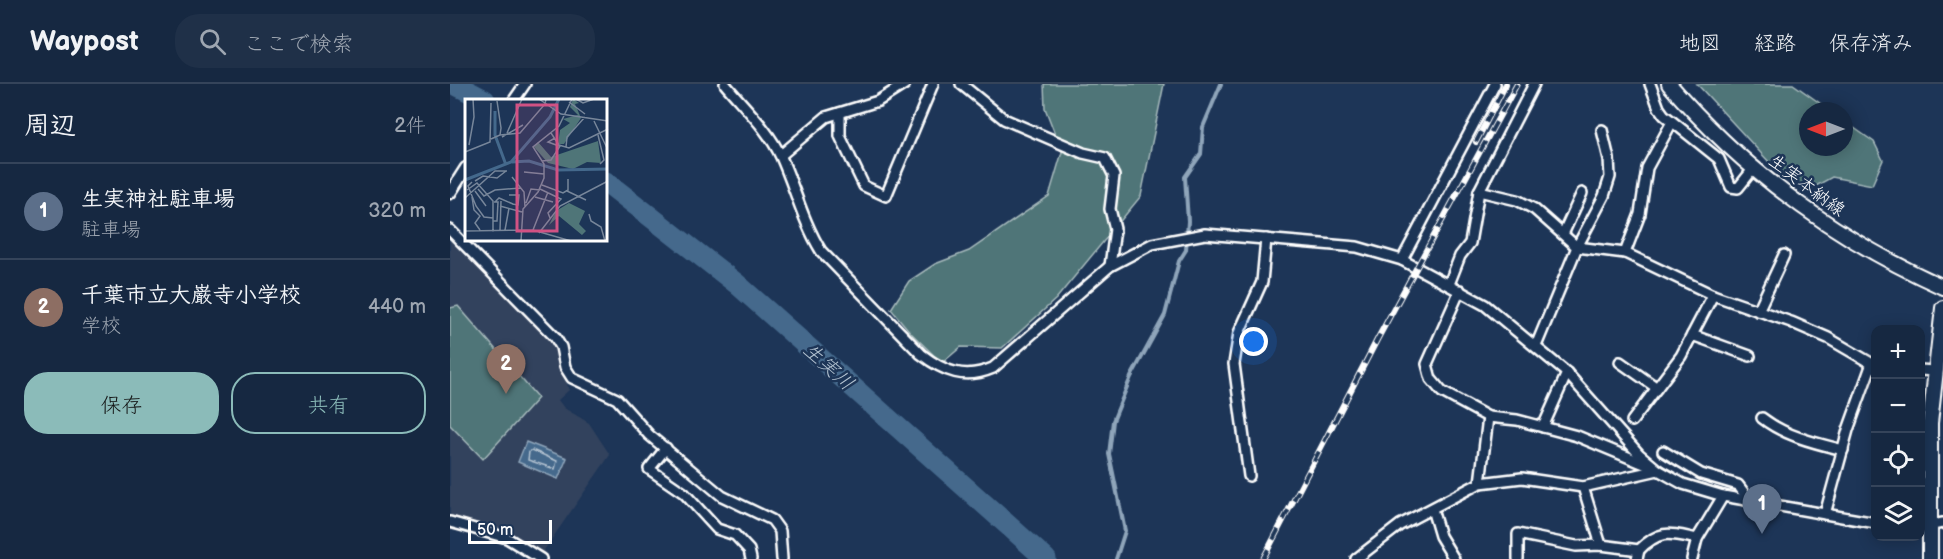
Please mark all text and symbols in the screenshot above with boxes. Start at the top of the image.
search box [175,14,595,68]
text: Waypost [30,25,139,58]
icon: search [196,25,229,58]
text: ここで検索 [244,31,354,58]
text: 地図 [1679,31,1721,56]
text: 経路 [1754,31,1796,56]
text: 保存済み [1829,31,1913,56]
inset map [465,99,608,242]
north arrow [1799,102,1853,156]
text: 周辺 [24,111,76,142]
text: 2件 [394,114,426,138]
street label: 生実本納線 [1764,150,1849,221]
text: 生実神社駐車場 [81,186,235,213]
text: 1 [39,199,48,223]
text: 320 m [368,199,426,223]
text: 駐車場 [81,218,141,242]
text: 千葉市立大巌寺小学校 [81,282,301,309]
text: 2 [38,295,49,319]
text: 440 m [368,295,426,319]
text: 学校 [81,314,121,338]
map controls [1871,325,1925,541]
button: + [1871,325,1925,379]
your location [1239,327,1268,356]
water label: 生実川 [798,338,859,396]
pin: 2 [486,344,526,394]
button: 保存 [24,372,219,434]
button: 共有 [231,372,426,434]
button: − [1871,379,1925,433]
button: locate [1871,433,1925,487]
pin: 1 [1742,484,1782,534]
button: layers [1871,487,1925,541]
scale bar [468,517,552,544]
text: 50 m [477,521,513,540]

